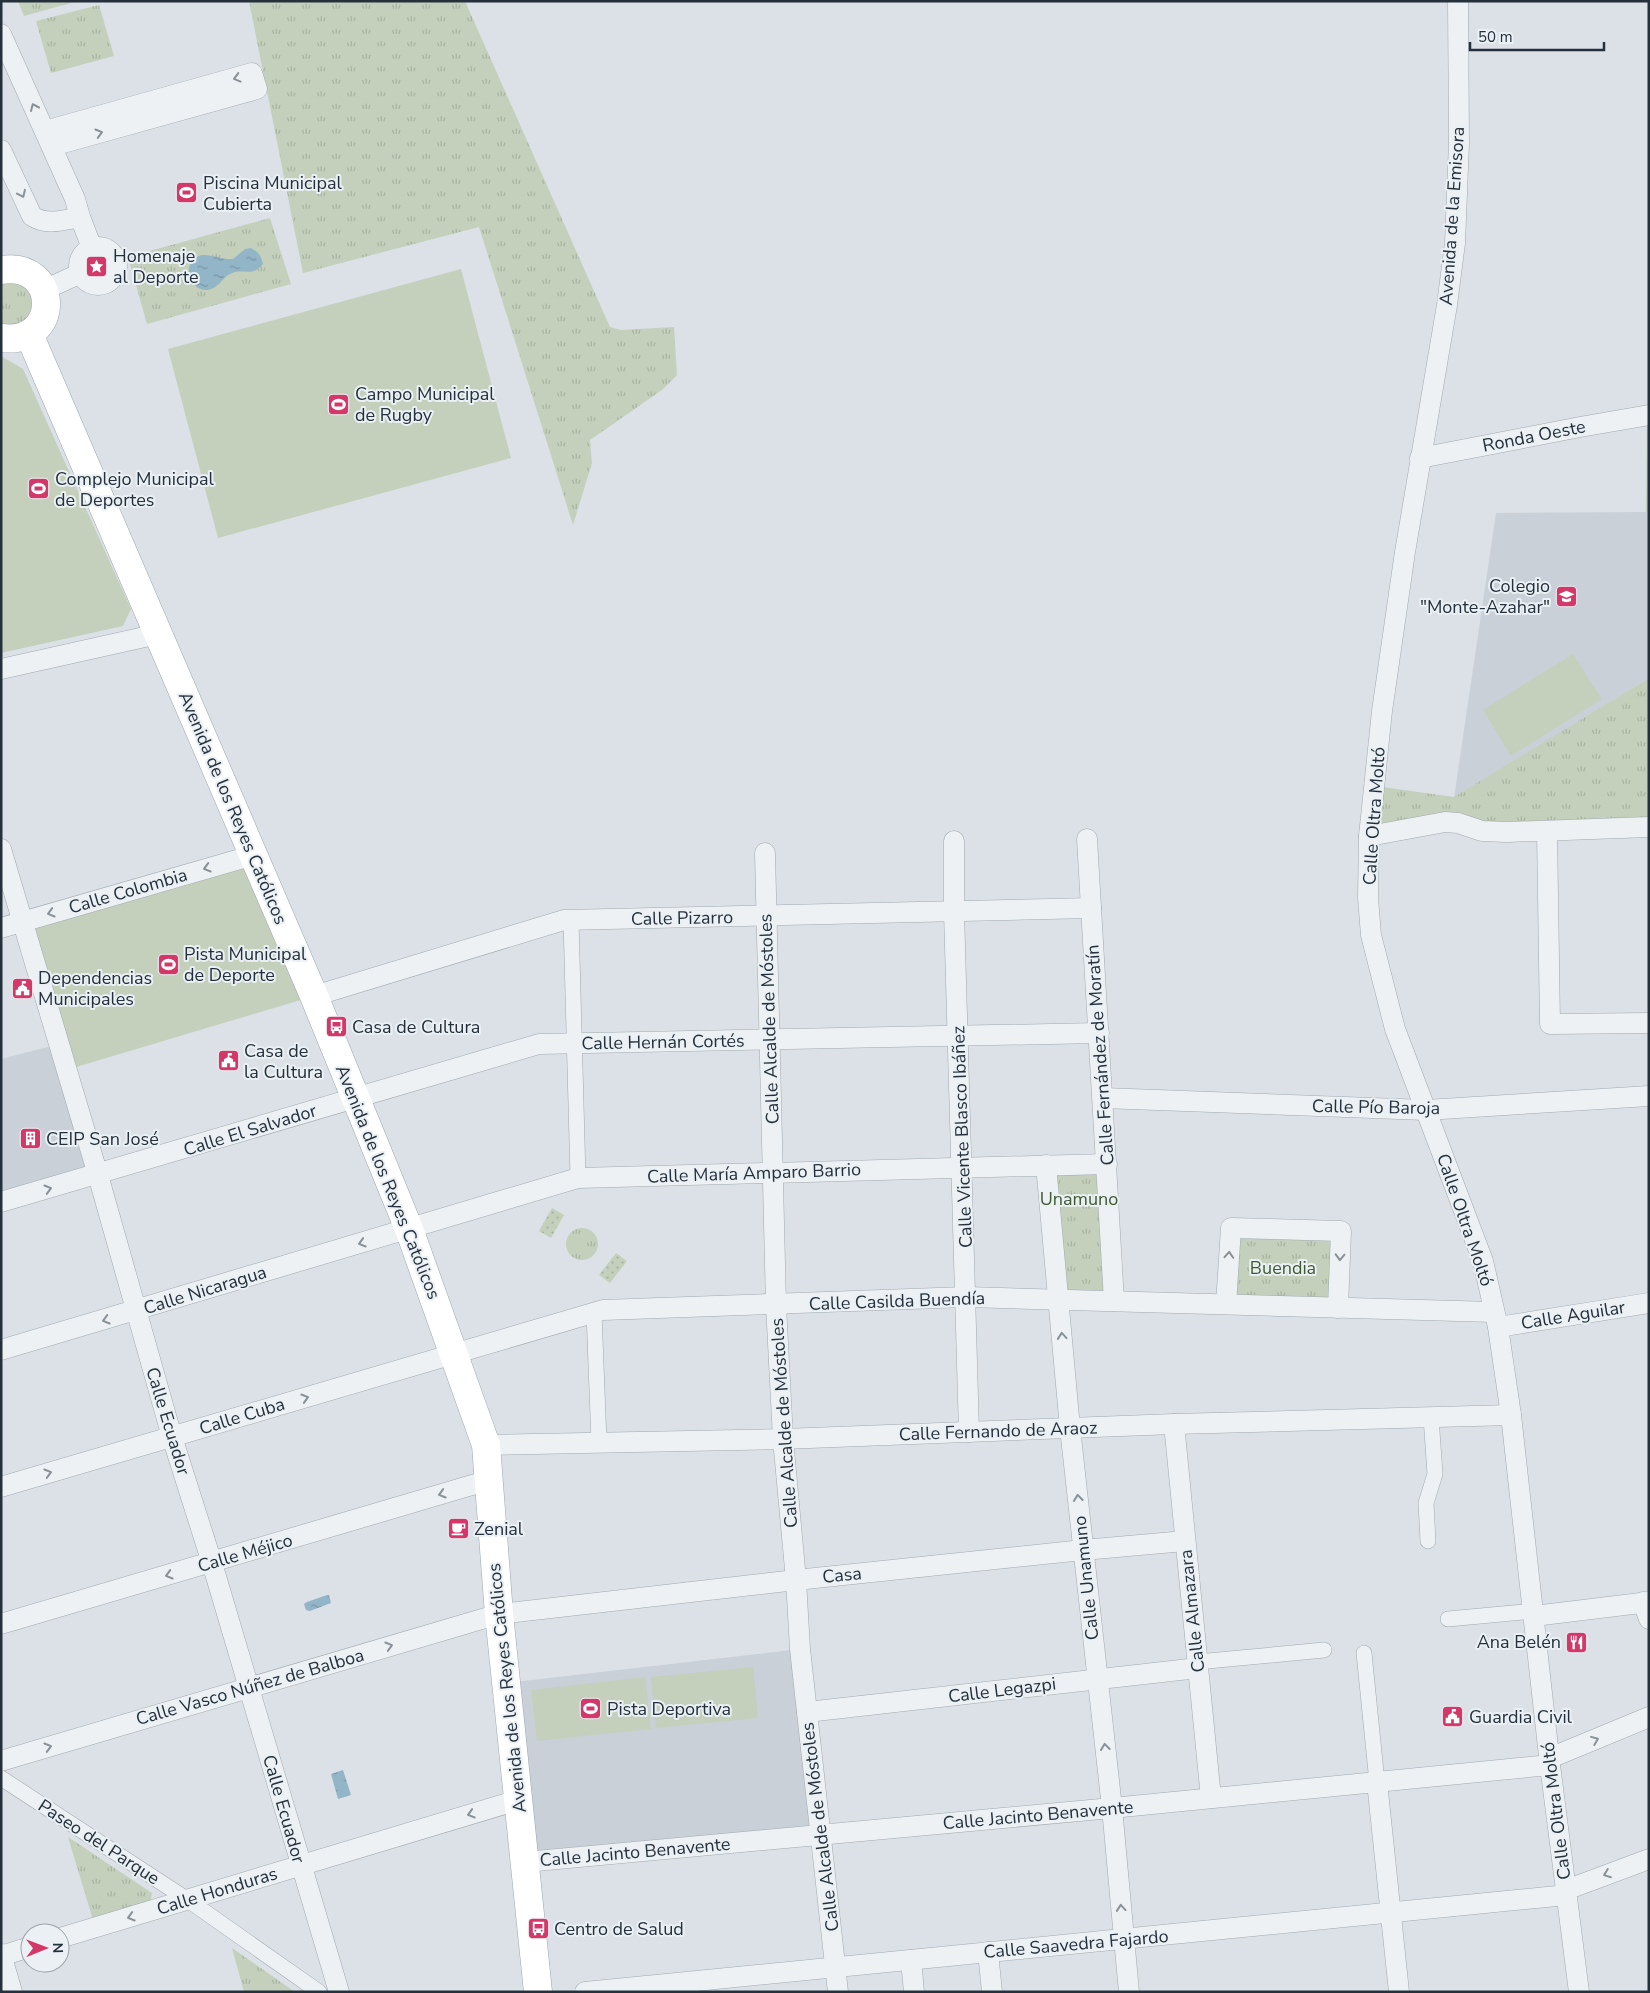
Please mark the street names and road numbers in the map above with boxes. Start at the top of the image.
street label: Avenida de la Emisora [1434,126,1470,306]
street label: Ronda Oeste [1480,414,1588,458]
street label: Avenida de los Reyes Católicos [173,688,293,928]
street label: Calle Oltra Moltó [1357,746,1391,886]
street label: Calle Colombia [66,863,190,919]
street label: Calle Pizarro [631,905,733,931]
street label: Calle Alcalde de Móstoles [753,913,785,1125]
street label: Calle Fernández de Moratín [1080,944,1120,1166]
street label: Calle Vicente Blasco Ibáñez [946,1026,978,1248]
street label: Calle Hernán Cortés [581,1029,745,1055]
street label: Avenida de los Reyes Católicos [330,1061,446,1303]
street label: Calle Pío Baroja [1312,1094,1440,1120]
street label: Calle El Salvador [181,1098,320,1162]
street label: Calle Oltra Moltó [1431,1151,1499,1289]
street label: Calle María Amparo Barrio [647,1157,861,1189]
street label: Calle Nicaragua [141,1260,269,1320]
street label: Calle Casilda Buendía [808,1286,986,1316]
street label: Calle Aguilar [1519,1295,1627,1335]
street label: Calle Alcalde de Móstoles [765,1317,803,1529]
street label: Calle Ecuador [140,1364,196,1478]
street label: Calle Cuba [196,1392,288,1440]
street label: Calle Fernando de Araoz [898,1416,1098,1446]
street label: Calle Unamuno [1068,1515,1104,1641]
street label: Calle Méjico [195,1528,295,1578]
street label: Calle Almazara [1174,1548,1210,1674]
street label: Casa [821,1561,863,1589]
street label: Avenida de los Reyes Católicos [482,1562,532,1814]
street label: Calle Vasco Núñez de Balboa [133,1643,367,1731]
street label: Calle Legazpi [947,1671,1057,1709]
street label: Calle Alcalde de Móstoles [795,1721,845,1933]
street label: Calle Oltra Moltó [1536,1741,1576,1881]
street label: Calle Ecuador [257,1752,311,1866]
street label: Paseo del Parque [34,1794,164,1890]
street label: Calle Jacinto Benavente [942,1795,1134,1835]
street label: Calle Jacinto Benavente [539,1832,731,1872]
street label: Calle Honduras [154,1861,280,1921]
street label: Calle Saavedra Fajardo [983,1924,1169,1964]

